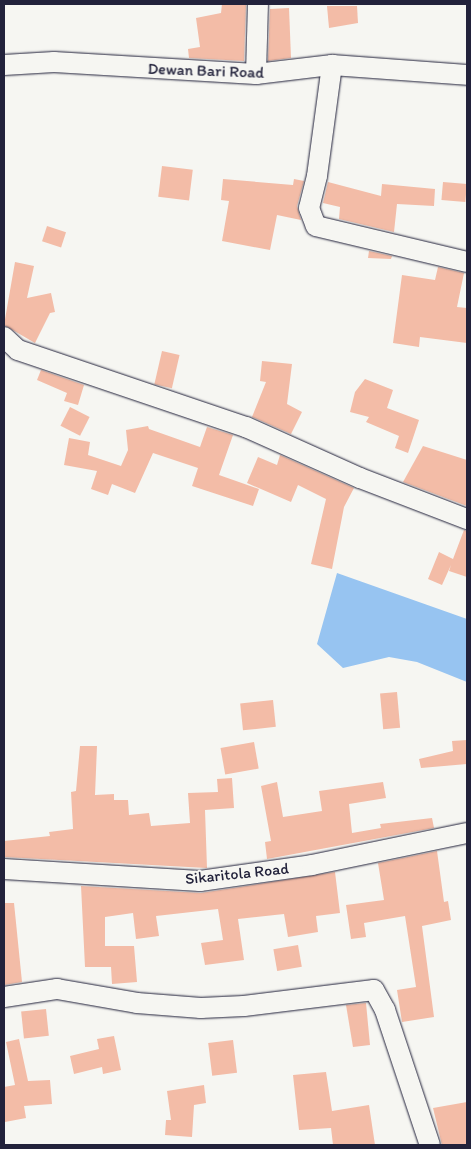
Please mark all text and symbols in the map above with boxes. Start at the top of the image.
street label: Dewan Bari Road [148,59,264,83]
street label: Sikaritola Road [184,859,290,889]

